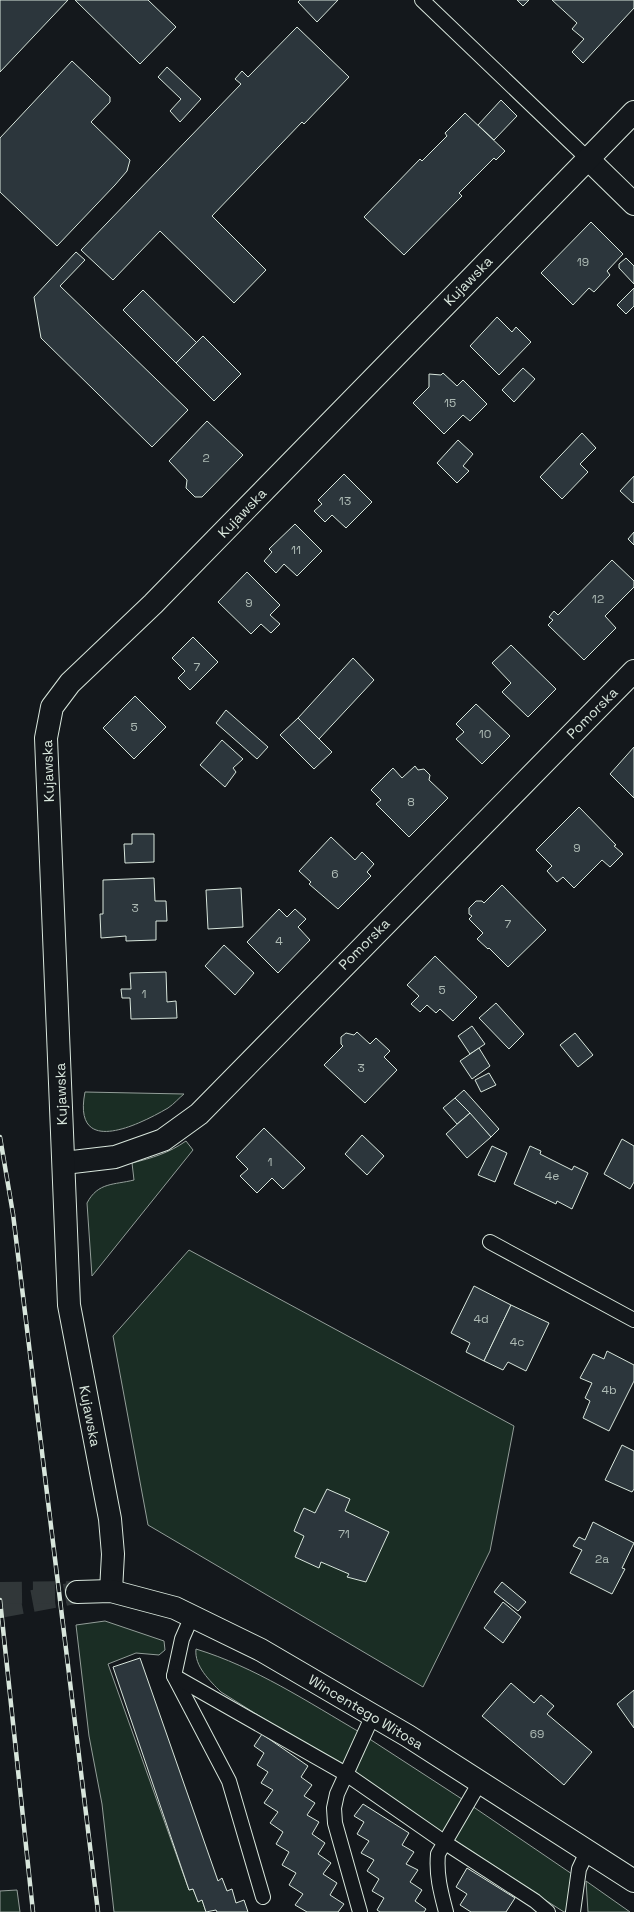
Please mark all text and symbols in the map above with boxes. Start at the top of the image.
street label: Kujawska [440,252,496,310]
house number: 19 [577,254,589,270]
house number: 15 [444,395,456,411]
house number: 2 [202,450,210,466]
street label: Kujawska [214,484,270,542]
house number: 13 [339,493,351,509]
house number: 11 [291,542,301,558]
house number: 12 [592,591,604,607]
house number: 9 [245,595,253,611]
house number: 7 [194,659,201,675]
street label: Pomorska [562,683,622,743]
house number: 5 [130,719,138,735]
house number: 10 [479,726,491,742]
street label: Kujawska [38,740,58,802]
house number: 8 [407,794,415,810]
house number: 9 [573,840,581,856]
house number: 6 [331,866,339,882]
house number: 3 [131,900,139,916]
street label: Pomorska [334,914,394,974]
house number: 7 [505,916,512,932]
house number: 4 [275,933,283,949]
house number: 5 [438,982,446,998]
house number: 1 [141,986,147,1002]
house number: 3 [357,1060,365,1076]
street label: Kujawska [51,1063,71,1125]
house number: 1 [267,1154,273,1170]
house number: 4e [545,1168,559,1184]
house number: 4d [473,1311,489,1327]
house number: 4c [510,1334,524,1350]
house number: 4b [601,1382,617,1398]
street label: Kujawska [75,1384,105,1448]
house number: 71 [338,1526,350,1542]
house number: 2a [595,1551,609,1567]
street label: Wincentego Witosa [305,1671,427,1753]
house number: 69 [530,1726,544,1742]

